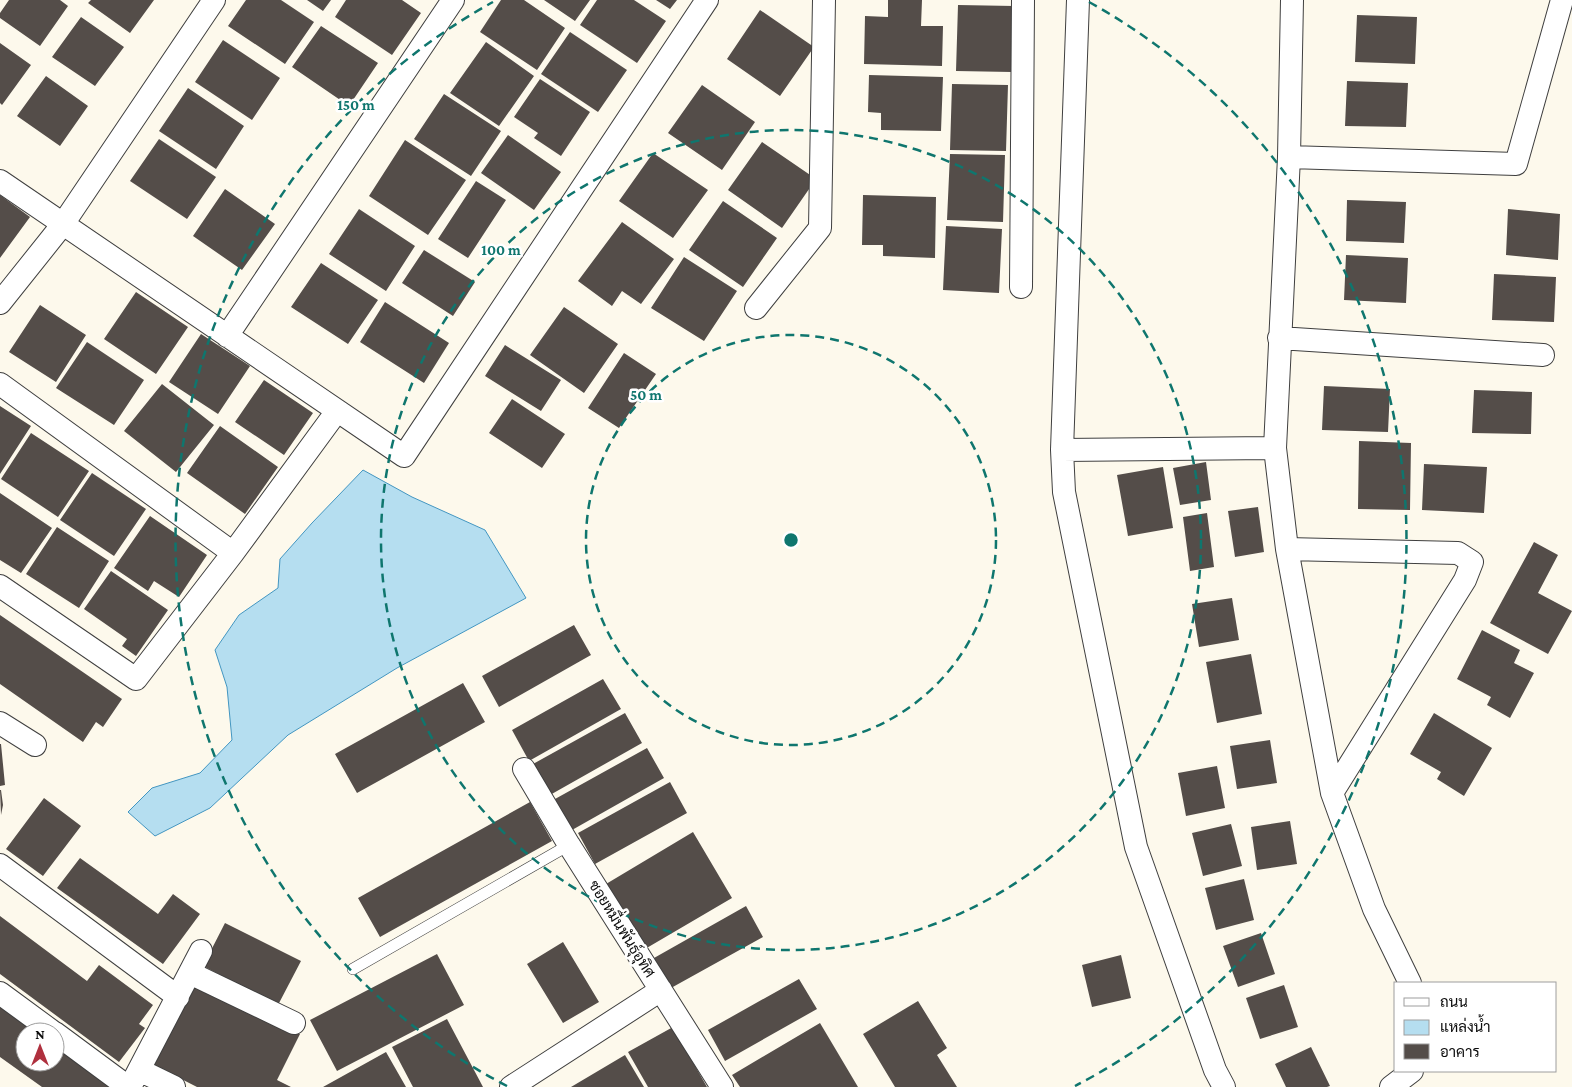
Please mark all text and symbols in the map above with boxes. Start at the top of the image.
text: 150 m [337,97,375,113]
text: 100 m [481,242,521,258]
text: 50 m [630,387,662,403]
centre of rings [782,531,800,549]
street label: ซอยหมื่นพันธุ์อุทิศ [583,874,664,982]
legend [1394,982,1557,1072]
text: ถนน [1440,994,1468,1010]
text: แหล่งน้ำ [1440,1014,1491,1035]
north arrow [15,1022,65,1072]
text: N [35,1026,45,1042]
text: อาคาร [1440,1044,1480,1060]

